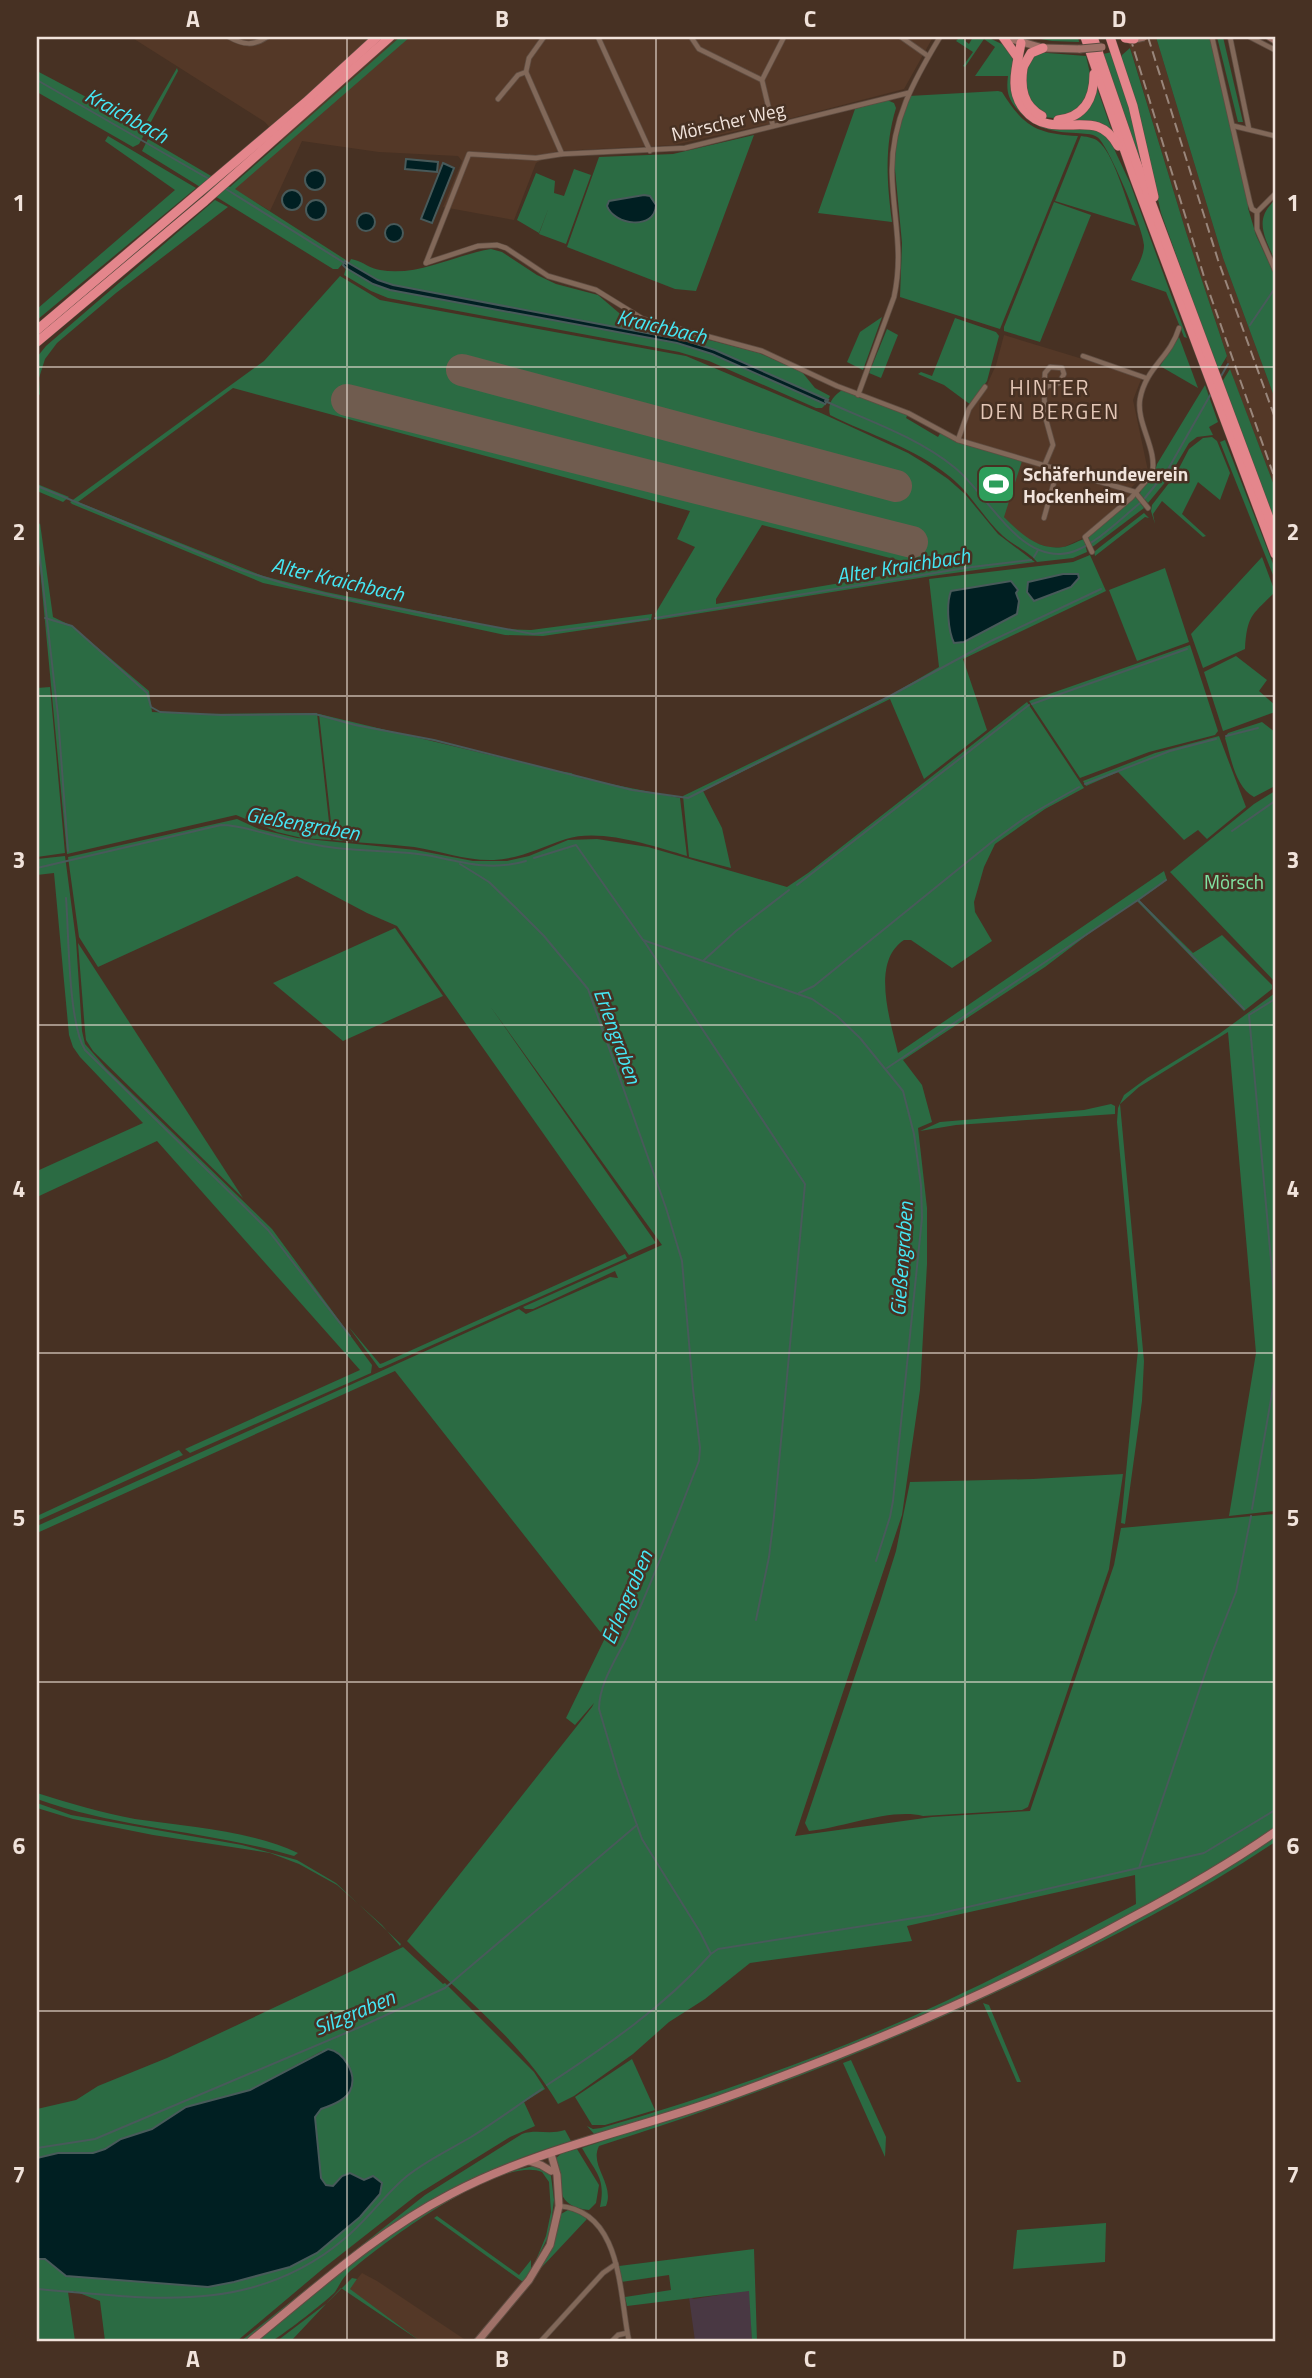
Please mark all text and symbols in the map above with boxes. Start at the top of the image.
text: A [186,1,200,36]
text: B [495,1,509,36]
text: C [804,1,816,36]
text: D [1112,1,1126,36]
water label: Kraichbach [79,79,175,151]
street label: Mörscher Weg [668,94,788,148]
text: 1 [13,185,25,220]
text: 1 [1287,185,1299,220]
water label: Kraichbach [614,300,710,352]
district label: HINTER DEN BERGEN [980,371,1120,427]
place label: Schäferhundeverein Hockenheim [1023,459,1188,510]
sports icon: Schäferhundeverein Hockenheim [975,463,1017,505]
text: 2 [13,514,25,549]
text: 2 [1287,514,1299,549]
water label: Alter Kraichbach [834,539,973,591]
water label: Alter Kraichbach [269,548,408,610]
water label: Gießengraben [244,797,363,849]
text: 3 [13,842,25,877]
text: 3 [1287,842,1299,877]
park label: Mörsch [1204,867,1264,896]
water label: Erlengraben [586,984,650,1089]
text: 4 [13,1171,25,1206]
text: 4 [1287,1171,1299,1206]
water label: Gießengraben [881,1200,921,1317]
text: 5 [13,1500,25,1535]
text: 5 [1287,1500,1299,1535]
water label: Erlengraben [592,1545,660,1649]
text: 6 [13,1828,26,1863]
text: 6 [1287,1828,1300,1863]
water label: Silzgraben [308,1980,400,2043]
text: 7 [13,2157,25,2192]
text: 7 [1287,2157,1299,2192]
text: A [186,2341,200,2376]
text: B [495,2341,509,2376]
text: C [804,2341,816,2376]
text: D [1112,2341,1126,2376]

